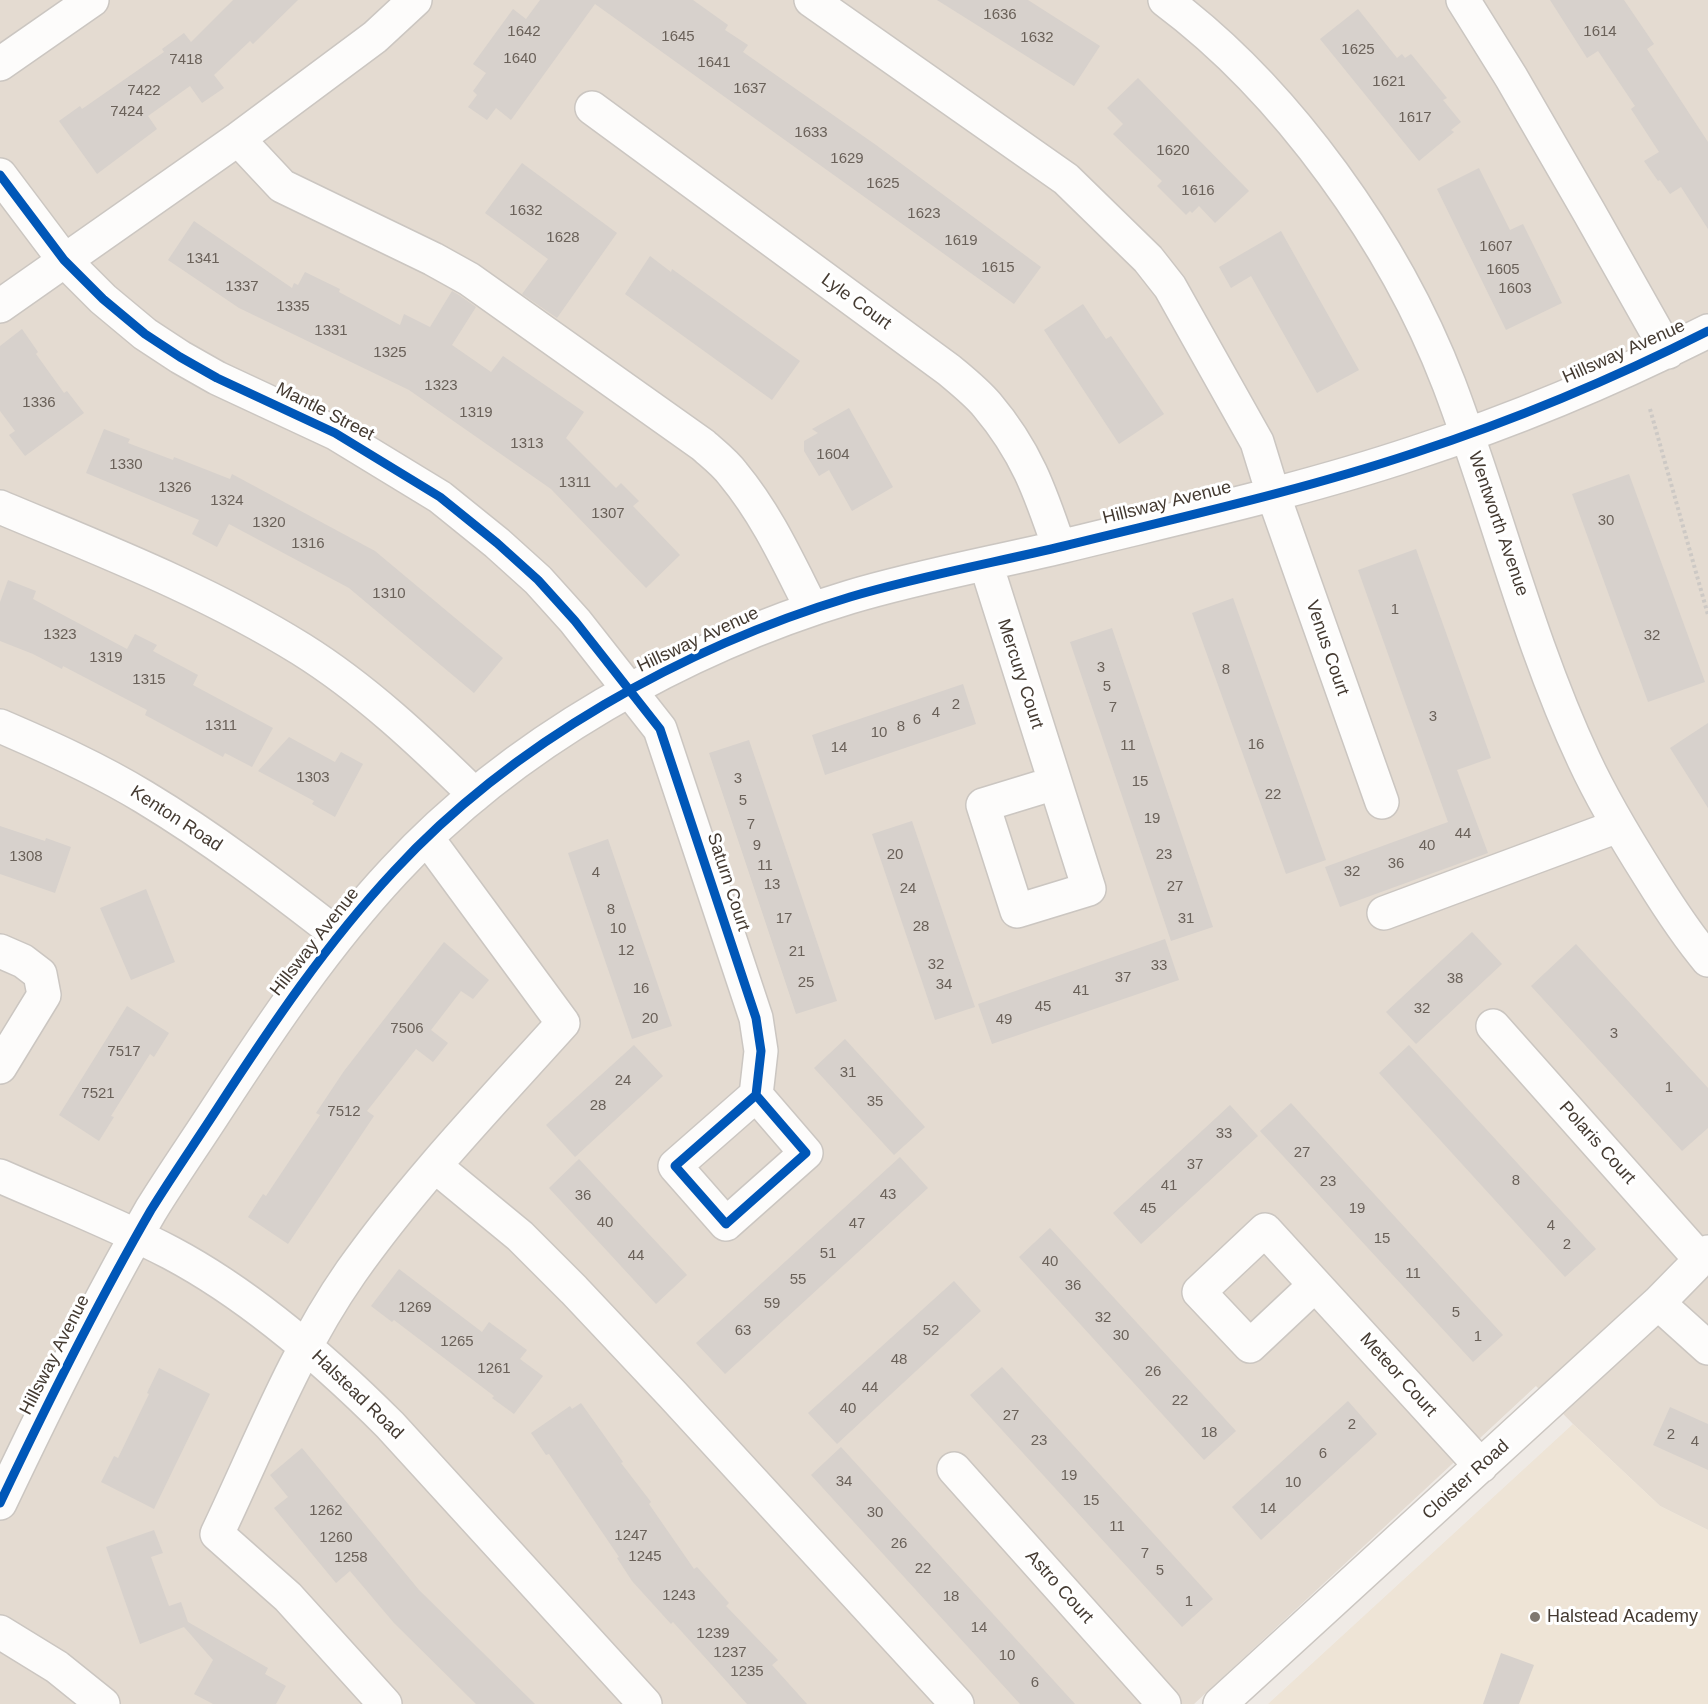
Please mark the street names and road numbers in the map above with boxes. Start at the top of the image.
street label: Lyle Court [817,269,895,335]
street label: Hillsway Avenue [1559,315,1689,389]
street label: Mantle Street [272,378,378,446]
street label: Wentworth Avenue [1463,449,1533,599]
street label: Hillsway Avenue [1100,477,1234,529]
street label: Venus Court [1301,598,1353,698]
street label: Hillsway Avenue [634,602,762,678]
street label: Mercury Court [992,616,1048,732]
street label: Kenton Road [126,781,226,857]
street label: Saturn Court [702,830,754,934]
street label: Hillsway Avenue [266,883,364,1001]
street label: Polaris Court [1554,1097,1640,1189]
street label: Hillsway Avenue [15,1291,95,1419]
street label: Meteor Court [1355,1329,1441,1421]
street label: Halstead Road [307,1346,407,1444]
street label: Cloister Road [1418,1435,1514,1525]
street label: Astro Court [1021,1546,1097,1628]

